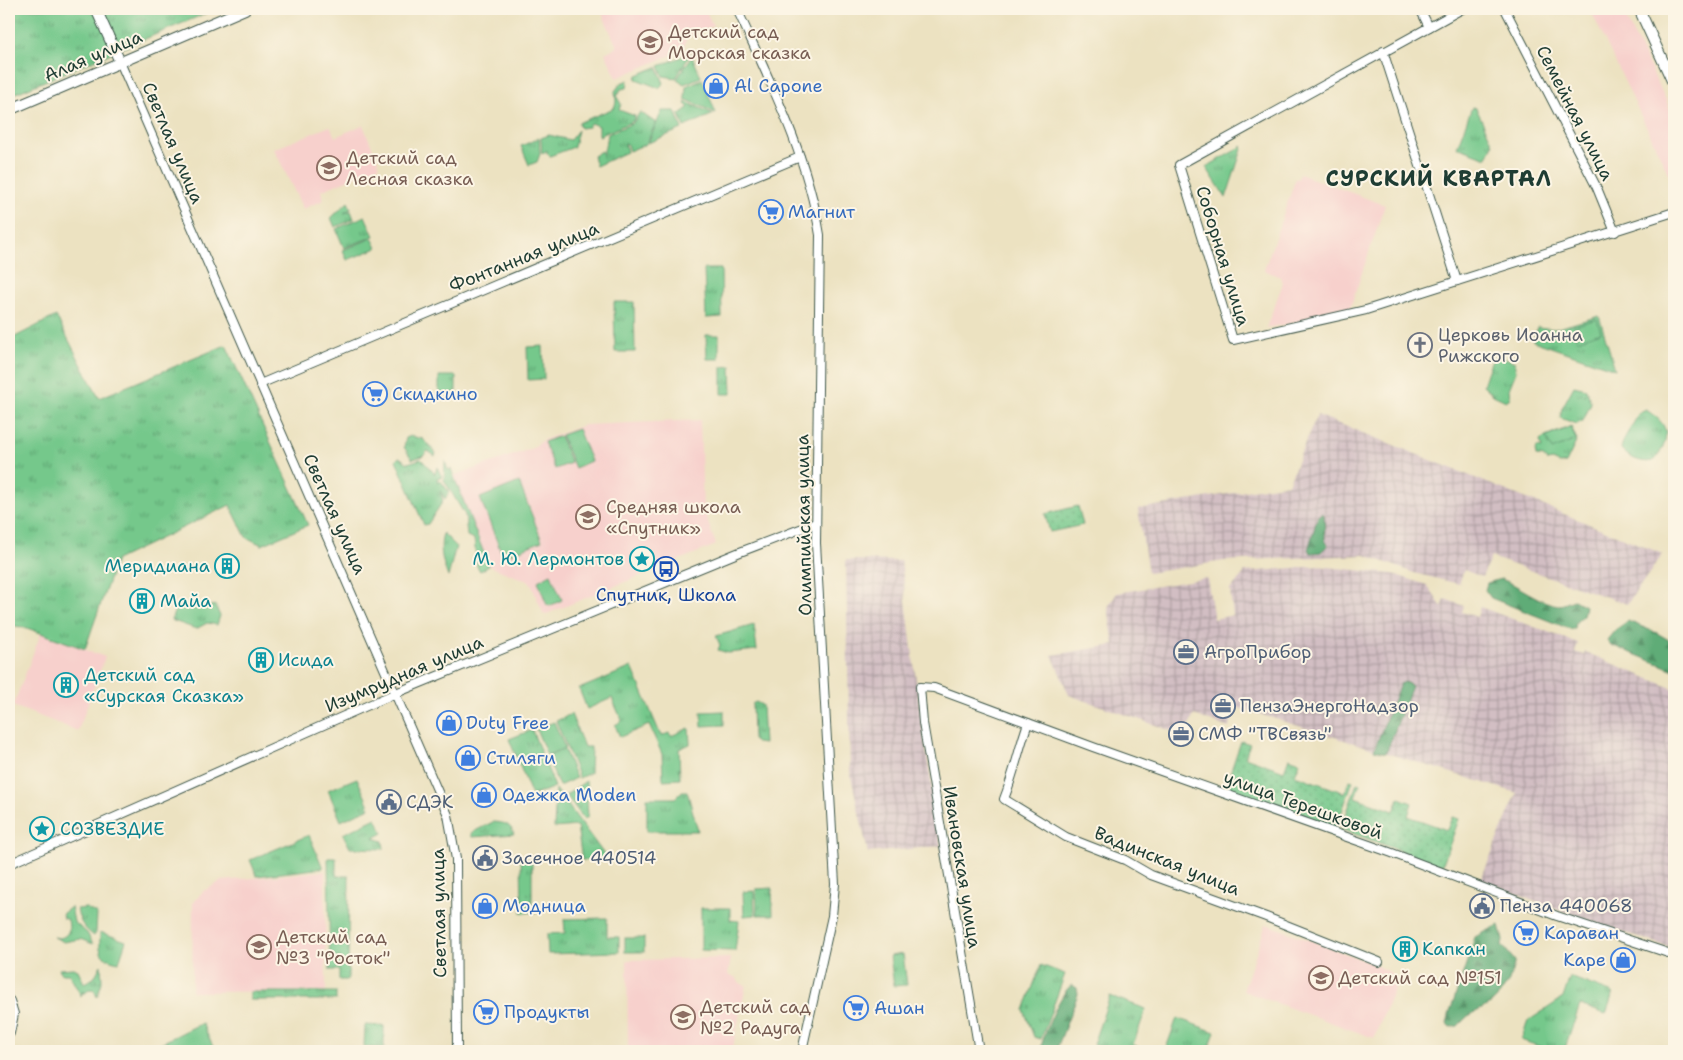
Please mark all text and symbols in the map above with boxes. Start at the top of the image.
place label: Детский сад Морская сказка [668,20,811,65]
street label: Алая улица [40,25,146,87]
school or university icon: Детский сад Морская сказка [637,29,663,55]
street label: Семейная улица [1531,41,1619,185]
shop icon: Al Capone [703,73,729,99]
place label: Al Capone [734,74,823,98]
street label: Светлая улица [137,79,209,207]
place label: Детский сад Лесная сказка [346,146,473,191]
school or university icon: Детский сад Лесная сказка [316,155,342,181]
district label: СУРСКИЙ КВАРТАЛ [1326,163,1552,193]
street label: Соборная улица [1190,183,1256,329]
supermarket icon: Магнит [758,199,784,225]
place label: Магнит [788,200,856,224]
street label: Фонтанная улица [446,216,602,298]
place label: Церковь Иоанна Рижского [1438,323,1583,368]
church icon: Церковь Иоанна Рижского [1407,332,1433,358]
supermarket icon: Скидкино [362,381,388,407]
place label: Скидкино [392,382,478,406]
street label: Олимпийская улица [790,434,818,616]
street label: Светлая улица [298,450,372,578]
place label: Средняя школа «Спутник» [606,495,741,540]
school or university icon: Средняя школа «Спутник» [575,504,601,530]
place icon: М. Ю. Лермонтов [629,546,655,572]
place label: М. Ю. Лермонтов [472,547,624,571]
building icon: Меридиана [214,553,240,579]
place label: Меридиана [105,554,210,578]
bus stop icon: Спутник, Школа [653,556,679,582]
place label: Спутник, Школа [596,583,736,607]
building icon: Майа [129,588,155,614]
place label: Майа [160,589,212,613]
street label: Изумрудная улица [321,630,487,718]
office icon: АгроПрибор [1173,639,1199,665]
place label: АгроПрибор [1204,640,1311,664]
building icon: Исида [248,647,274,673]
place label: Исида [278,648,334,672]
place label: Детский сад «Сурская Сказка» [84,663,244,708]
building icon: Детский сад «Сурская Сказка» [53,672,79,698]
office icon: ПензаЭнергоНадзор [1210,693,1236,719]
place label: ПензаЭнергоНадзор [1240,694,1419,718]
shop icon: Duty Free [436,710,462,736]
place label: Duty Free [466,711,549,735]
office icon: СМФ "ТВСвязь" [1168,721,1194,747]
place label: СМФ "ТВСвязь" [1198,722,1332,746]
shop icon: Стиляги [455,745,481,771]
place label: Стиляги [486,746,556,770]
street label: улица Терешковой [1220,765,1386,845]
shop icon: Одежка Moden [471,782,497,808]
place label: Одежка Moden [502,783,636,807]
street label: Ивановская улица [937,784,987,950]
public building icon: СДЭК [376,789,402,815]
place label: СДЭК [406,790,454,814]
place icon: СОЗВЕЗДИЕ [29,816,55,842]
place label: СОЗВЕЗДИЕ [60,817,164,841]
street label: Вадинская улица [1091,821,1243,901]
public building icon: Засечное 440514 [472,845,498,871]
place label: Засечное 440514 [502,846,656,870]
street label: Светлая улица [426,848,452,978]
shop icon: Модница [472,893,498,919]
public building icon: Пенза 440068 [1469,893,1495,919]
place label: Модница [502,894,586,918]
place label: Пенза 440068 [1500,894,1633,918]
supermarket icon: Караван [1513,920,1539,946]
place label: Караван [1544,921,1619,945]
place label: Детский сад №3 "Росток" [276,925,391,970]
school or university icon: Детский сад №3 "Росток" [246,934,272,960]
building icon: Капкан [1392,936,1418,962]
place label: Капкан [1422,937,1486,961]
shop icon: Каре [1610,947,1636,973]
place label: Каре [1563,948,1606,972]
school or university icon: Детский сад №151 [1308,965,1334,991]
place label: Детский сад №151 [1338,966,1502,990]
place label: Детский сад №2 Радуга [700,995,812,1040]
supermarket icon: Ашан [843,995,869,1021]
place label: Ашан [874,996,925,1020]
supermarket icon: Продукты [473,999,499,1025]
place label: Продукты [504,1000,590,1024]
school or university icon: Детский сад №2 Радуга [670,1004,696,1030]

